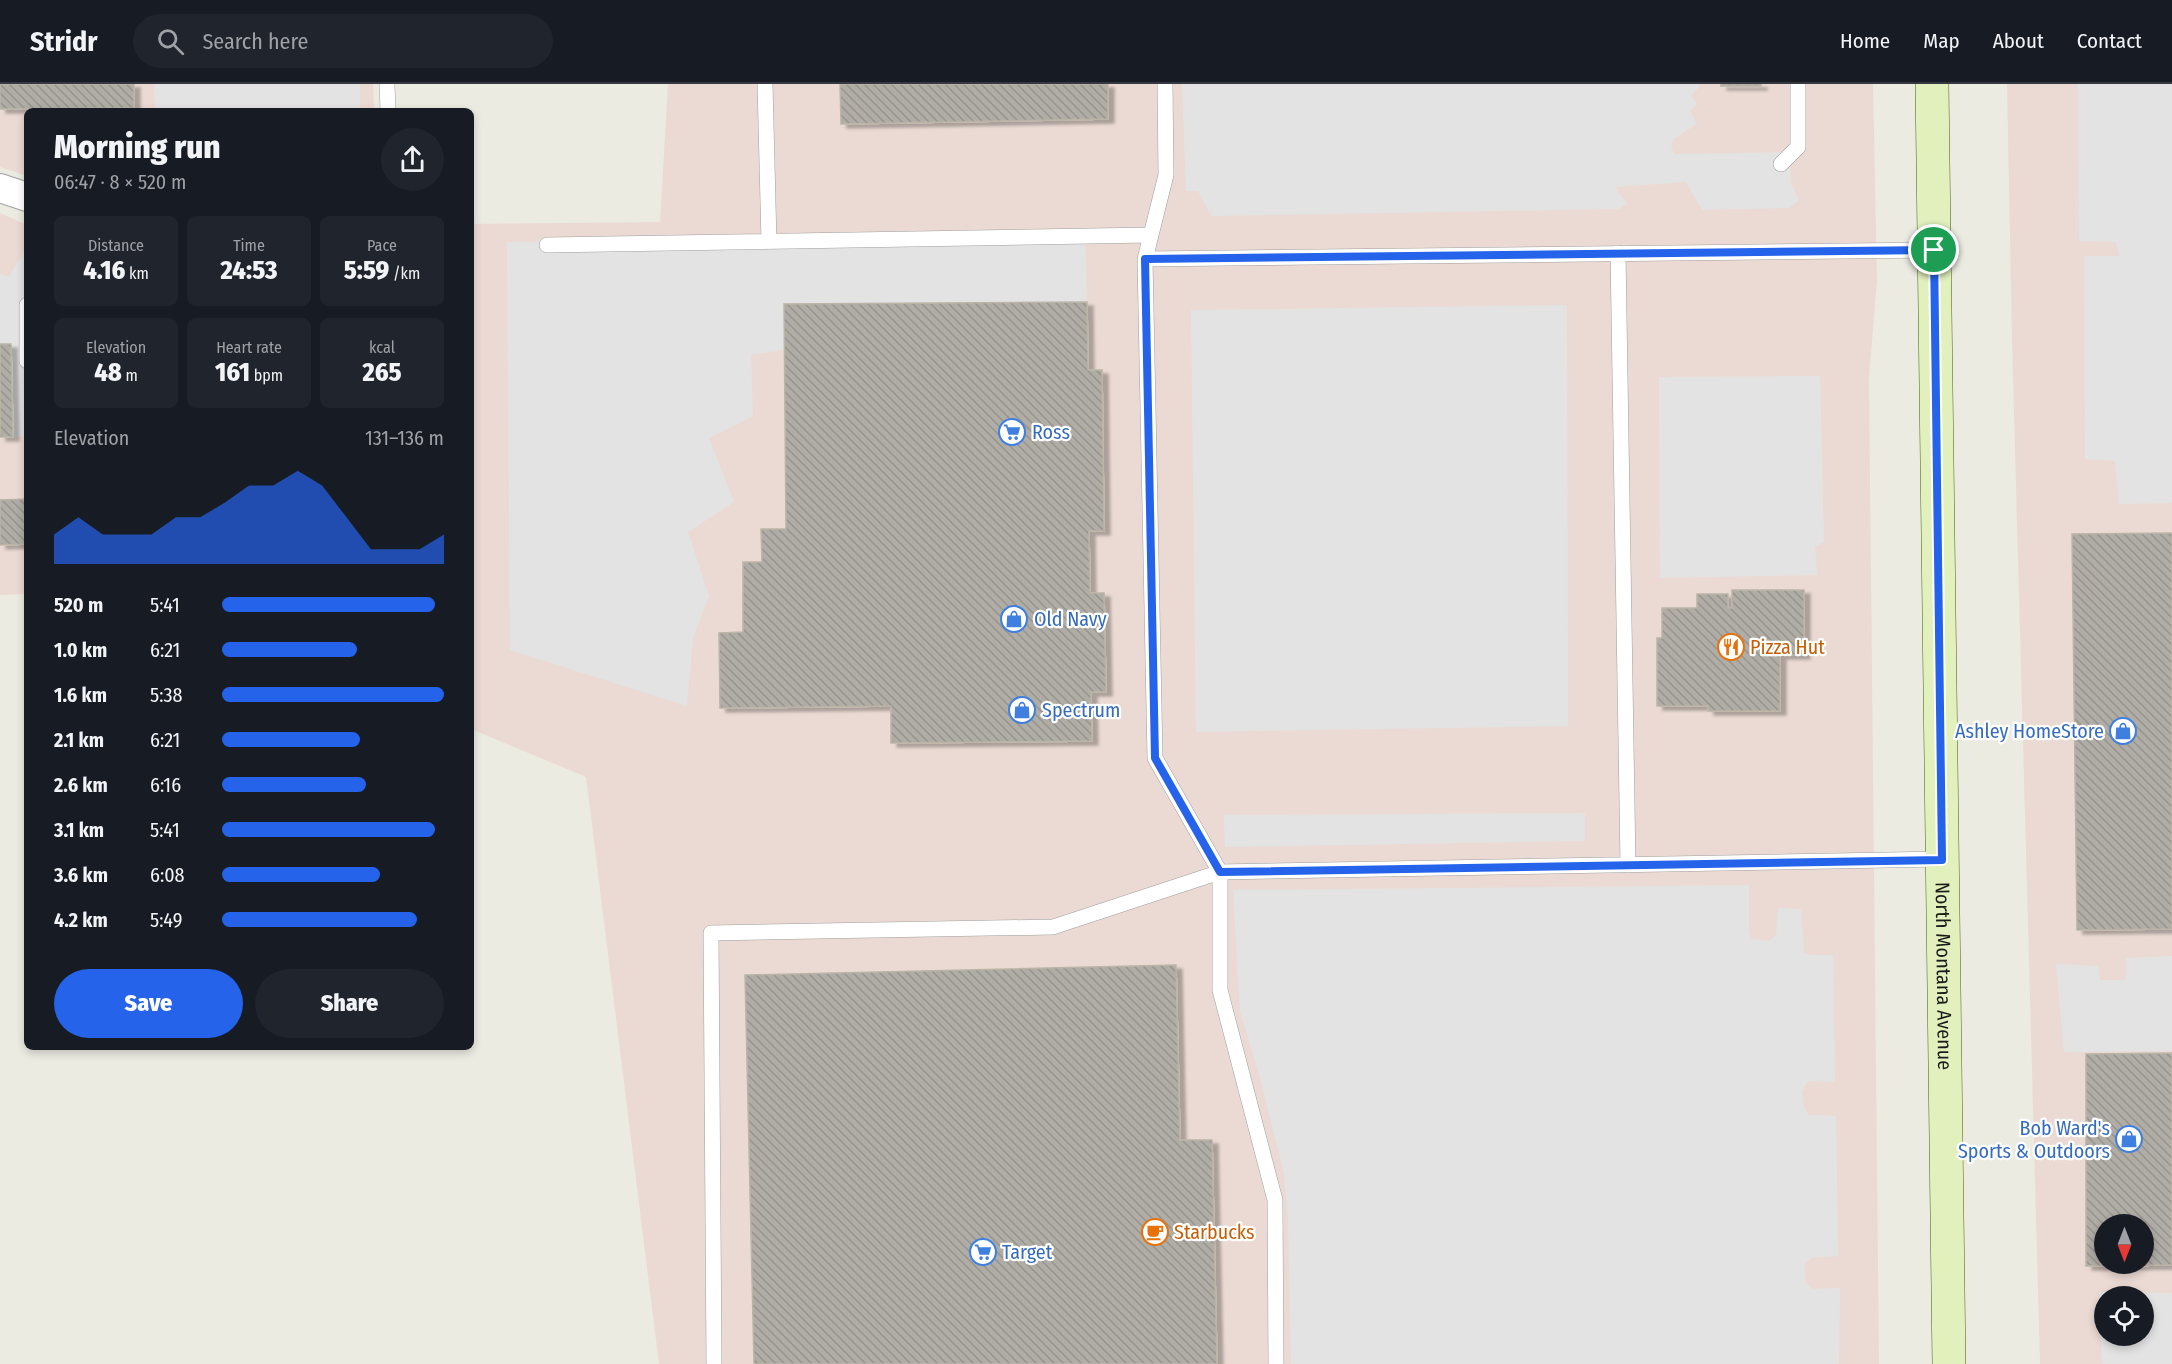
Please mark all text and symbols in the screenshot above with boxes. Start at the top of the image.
search box [133,14,553,68]
text: Stridr [30,25,97,58]
icon: search [154,25,187,58]
text: Search here [202,28,308,55]
text: Home [1840,28,1890,54]
text: Map [1923,28,1960,54]
text: About [1993,28,2044,54]
text: Contact [2077,28,2142,54]
text: Morning run [54,127,221,167]
button: share [381,128,444,191]
text: 06:47 · 8 × 520 m [54,170,186,194]
pin [1908,224,1959,275]
icon: arrive [1917,233,1950,266]
text: Distance [88,236,144,255]
text: Time [233,236,265,255]
text: Pace [367,236,397,255]
text: 4.16 [83,255,125,286]
text: 24:53 [221,255,277,286]
text: 5:59 [344,255,389,286]
text: km [125,264,149,283]
text: /km [389,264,420,283]
text: Elevation [86,338,146,357]
text: Heart rate [216,338,282,357]
text: kcal [369,338,395,357]
text: 48 [94,357,122,388]
text: 161 [215,357,250,388]
text: 265 [363,357,401,388]
text: m [122,366,138,385]
text: bpm [250,366,283,385]
supermarket icon: Ross [997,417,1027,447]
place label: Ross [1032,420,1070,444]
text: Elevation [54,426,129,450]
text: 131–136 m [365,426,444,450]
text: 520 m [54,593,103,617]
text: 5:41 [150,593,180,617]
shop icon: Old Navy [999,604,1029,634]
place label: Old Navy [1034,607,1107,631]
restaurant icon: Pizza Hut [1716,632,1746,662]
place label: Pizza Hut [1750,635,1825,659]
text: 1.0 km [54,638,107,662]
text: 6:21 [150,638,180,662]
text: 1.6 km [54,683,107,707]
text: 5:38 [150,683,183,707]
shop icon: Spectrum [1007,695,1037,725]
place label: Spectrum [1042,698,1120,722]
shop icon: Ashley HomeStore [2108,716,2138,746]
place label: Ashley HomeStore [1955,719,2104,743]
text: 2.1 km [54,728,104,752]
text: 6:21 [150,728,180,752]
text: 2.6 km [54,773,108,797]
text: 6:16 [150,773,181,797]
text: 3.1 km [54,818,104,842]
text: 5:41 [150,818,180,842]
text: 3.6 km [54,863,108,887]
text: 6:08 [150,863,185,887]
street label: North Montana Avenue [1931,882,1957,1070]
text: 4.2 km [54,908,108,932]
text: 5:49 [150,908,182,932]
button: Save [54,969,243,1038]
button: Share [255,969,444,1038]
place label: Bob Ward's Sports & Outdoors [1958,1116,2110,1163]
shop icon: Bob Ward's Sports & Outdoors [2114,1124,2144,1154]
north arrow [2094,1214,2154,1274]
map controls [2094,1214,2154,1346]
cafe icon: Starbucks [1140,1217,1170,1247]
place label: Starbucks [1174,1220,1255,1244]
supermarket icon: Target [968,1237,998,1267]
place label: Target [1002,1240,1053,1264]
button: locate [2094,1286,2154,1346]

